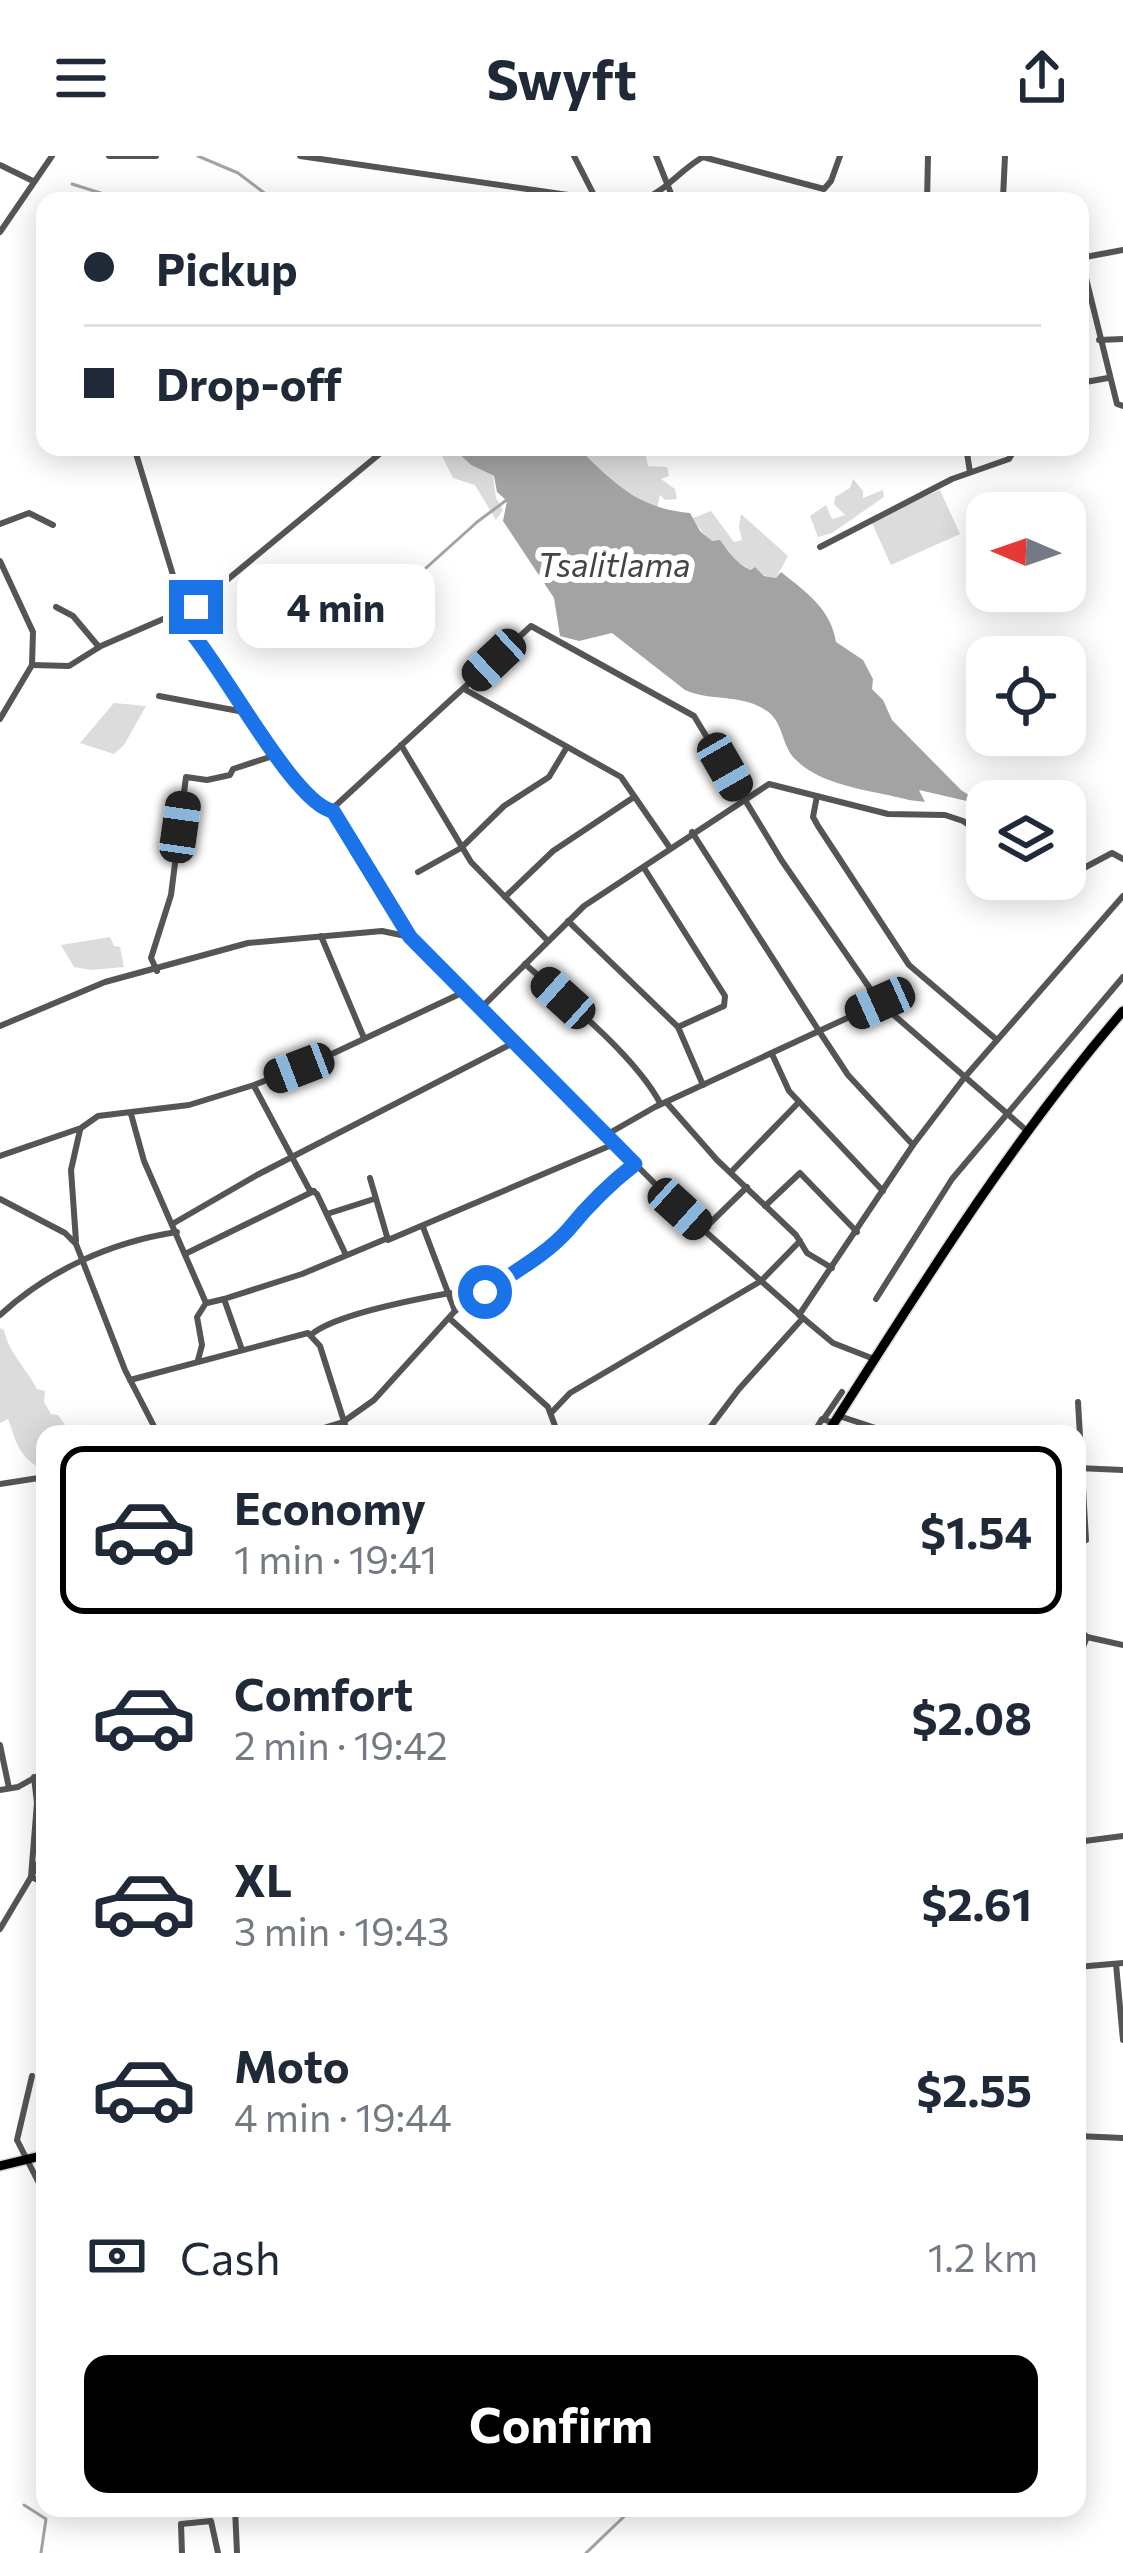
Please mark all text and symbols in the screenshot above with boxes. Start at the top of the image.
icon: menu [48,45,114,111]
text: Swyft [486,45,637,111]
icon: share [1009,45,1075,111]
text: Pickup [156,240,298,295]
text: Drop-off [156,355,342,410]
north arrow [966,492,1086,612]
map controls [966,492,1086,900]
water label: Tsalitlama [537,543,691,584]
callout: 4 min [238,565,436,649]
route end [169,580,223,634]
text: 4 min [287,582,385,630]
car [455,622,533,698]
button: locate [966,636,1086,756]
car [691,727,759,807]
button: layers [966,780,1086,900]
car [157,789,203,865]
car [524,961,602,1035]
car [840,972,920,1034]
car [259,1038,339,1098]
car [641,1172,719,1246]
route start [458,1265,512,1319]
icon: car [90,1476,198,1584]
text: Economy [234,1479,426,1534]
text: $1.54 [920,1503,1032,1558]
text: 1 min · 19:41 [234,1534,437,1582]
icon: car [90,1662,198,1770]
text: Comfort [234,1665,413,1720]
text: $2.08 [912,1689,1032,1744]
text: 2 min · 19:42 [234,1720,448,1768]
icon: car [90,1848,198,1956]
text: XL [234,1851,292,1906]
text: $2.61 [921,1875,1032,1930]
text: 3 min · 19:43 [234,1906,449,1954]
icon: car [90,2034,198,2142]
text: Moto [234,2037,350,2092]
text: $2.55 [916,2061,1032,2116]
text: 4 min · 19:44 [234,2092,452,2140]
icon: cash [84,2223,150,2289]
text: Cash [180,2229,281,2284]
text: 1.2 km [928,2232,1038,2280]
button: Confirm [84,2355,1038,2493]

